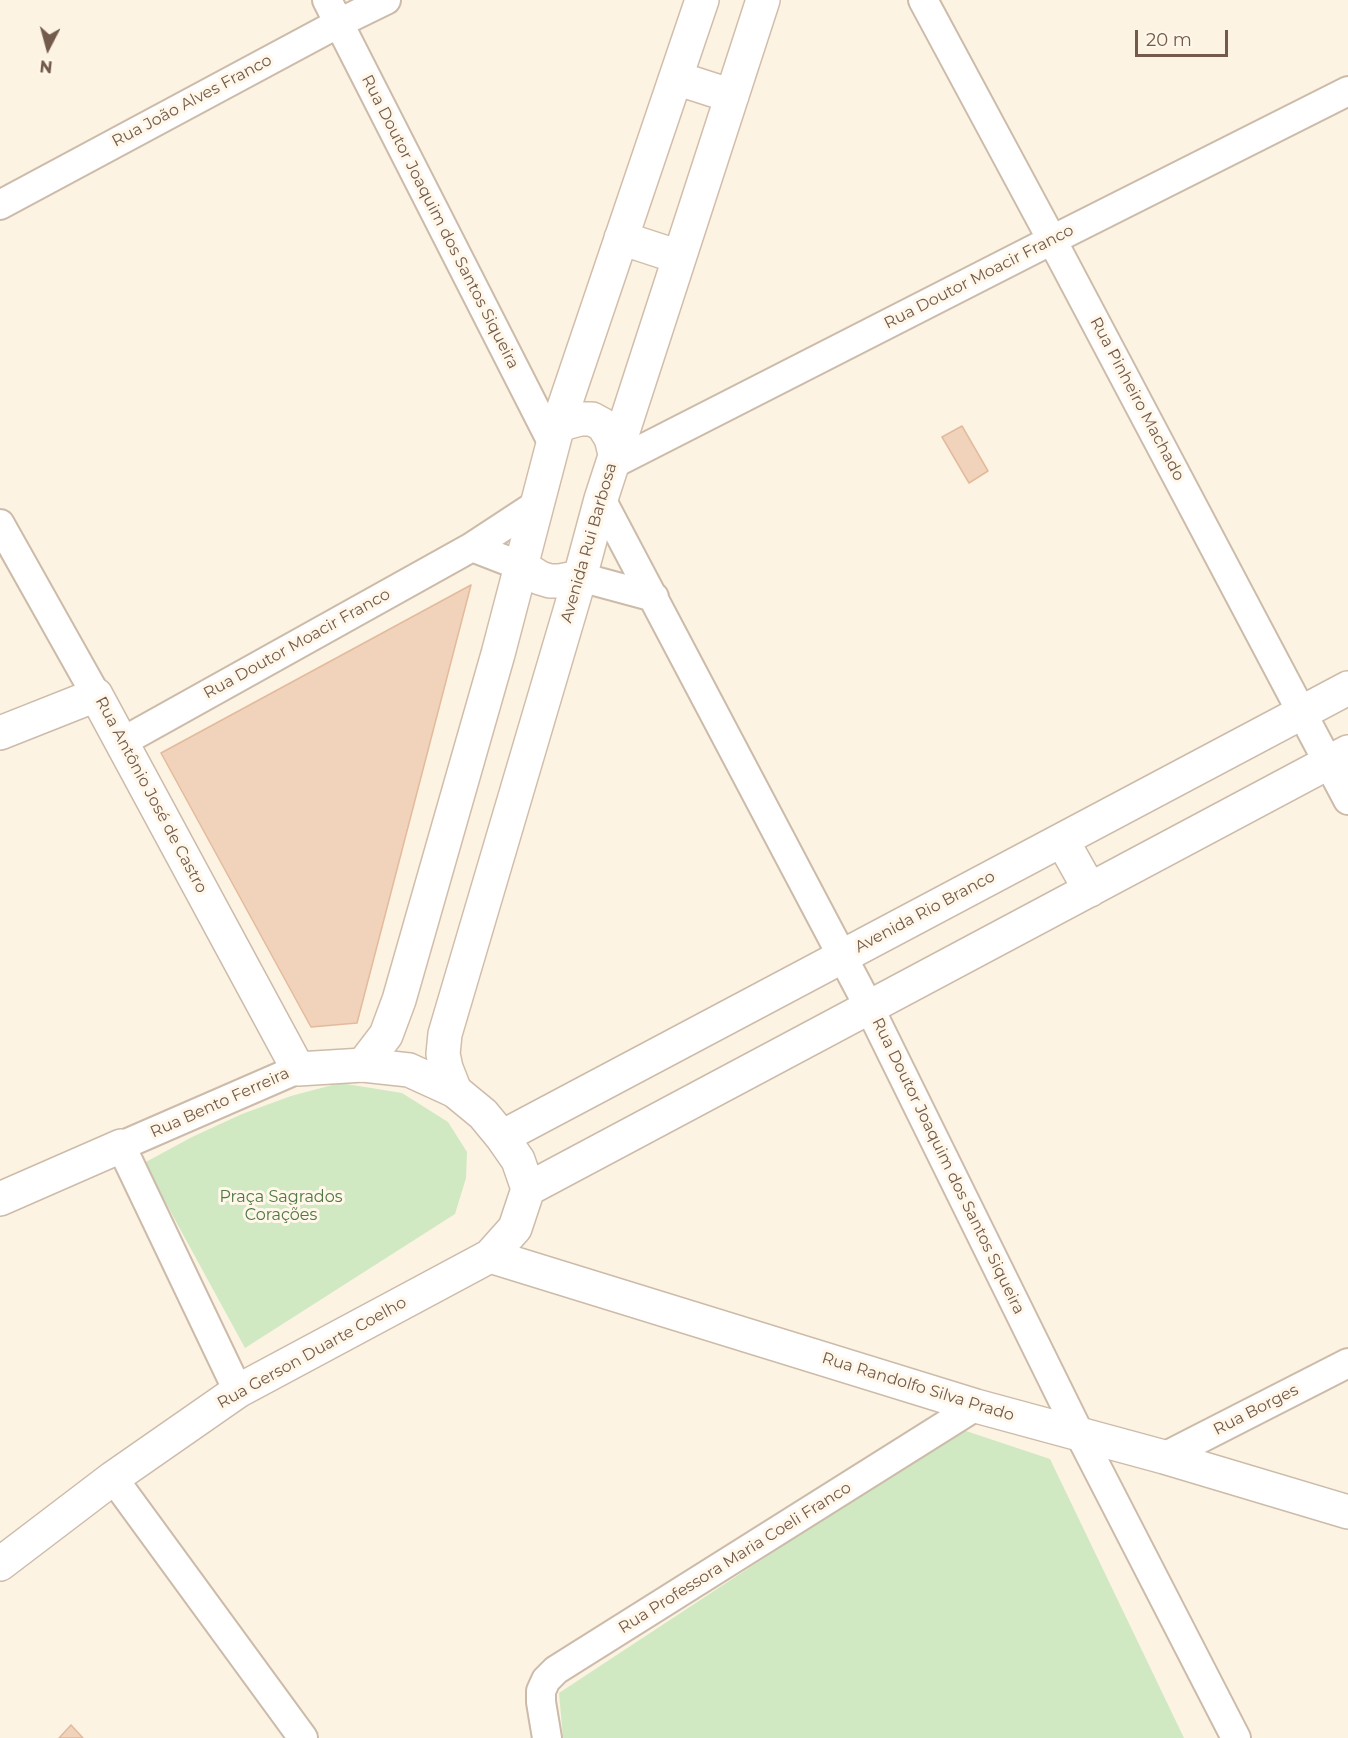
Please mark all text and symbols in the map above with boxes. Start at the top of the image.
north arrow [18,18,78,78]
scale bar [1138,18,1231,56]
text: 20 m [1146,29,1192,51]
street label: Rua João Alves Franco [109,51,275,151]
text: N [39,56,53,77]
street label: Rua Doutor Joaquim dos Santos Siqueira [357,72,523,372]
street label: Rua Doutor Moacir Franco [881,221,1077,333]
street label: Rua Pinheiro Machado [1086,314,1188,484]
street label: Avenida Rui Barbosa [557,461,621,625]
street label: Rua Doutor Moacir Franco [200,585,394,703]
street label: Rua Antônio José de Castro [91,694,211,896]
street label: Avenida Rio Branco [852,867,998,957]
street label: Rua Doutor Joaquim dos Santos Siqueira [868,1015,1028,1317]
street label: Rua Bento Ferreira [148,1064,292,1142]
park label: Praça Sagrados Corações [219,1187,343,1225]
street label: Rua Gerson Duarte Coelho [214,1293,410,1413]
street label: Rua Randolfo Silva Prado [820,1349,1016,1425]
street label: Rua Borges [1210,1380,1302,1440]
street label: Rua Professora Maria Coeli Franco [615,1478,855,1638]

